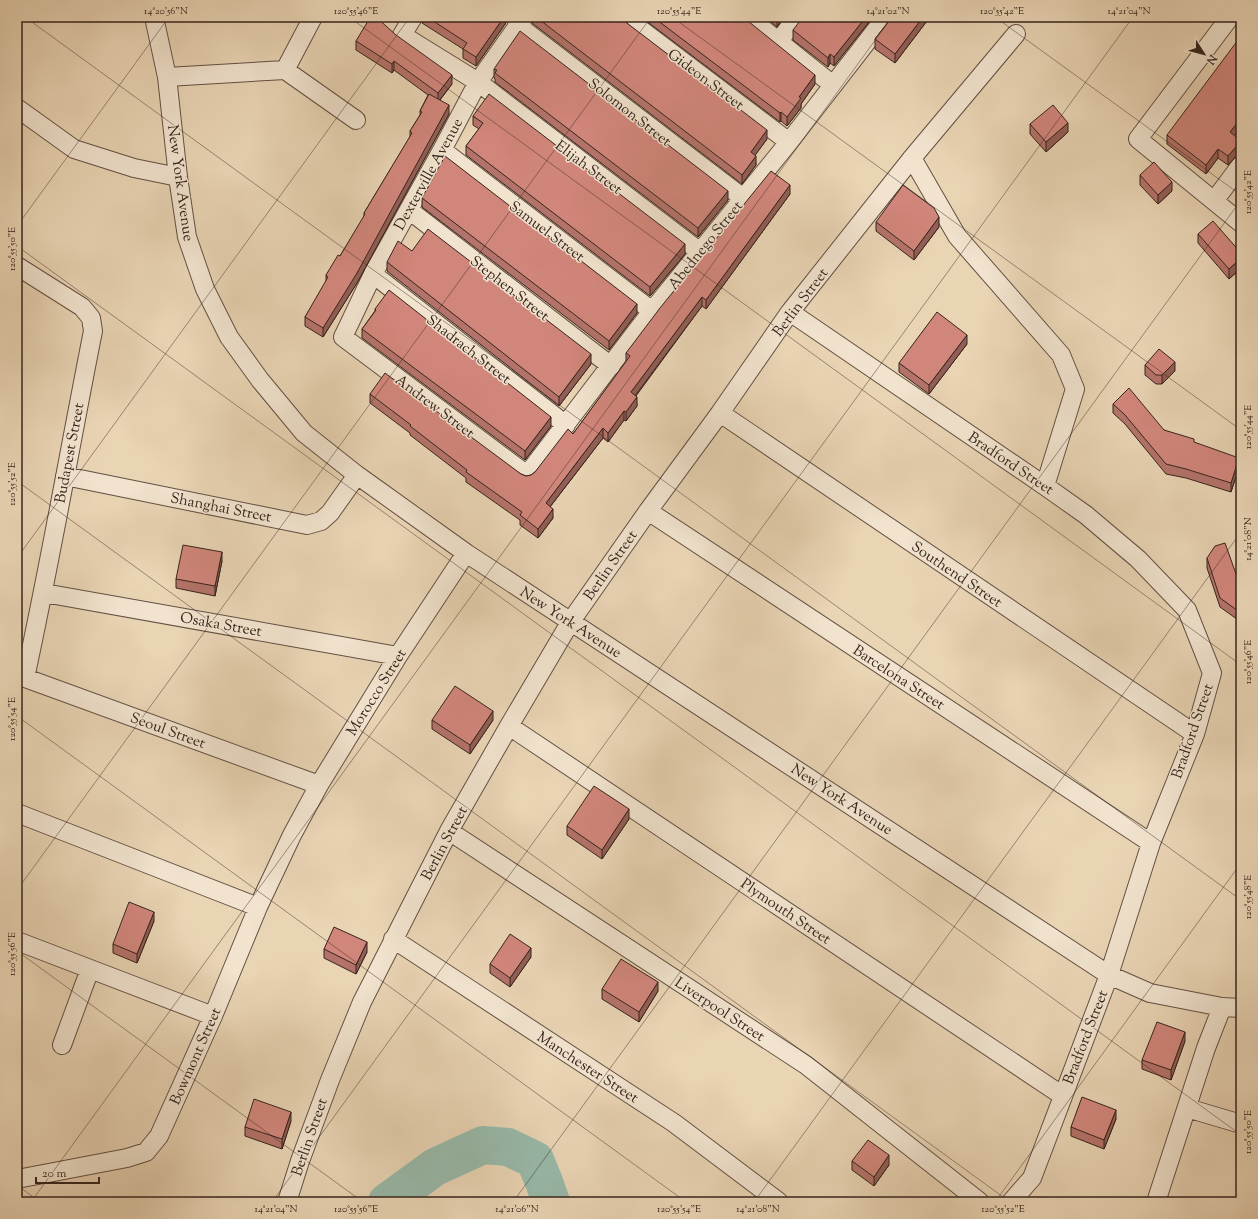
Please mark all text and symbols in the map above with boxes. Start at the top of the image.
text: 14°20'56"N [144,4,188,19]
text: 120°55'46"E [334,4,378,19]
text: 120°55'44"E [657,4,701,19]
text: 14°21'02"N [867,4,909,19]
text: 120°55'42"E [980,4,1024,19]
text: 14°21'04"N [1108,4,1151,19]
north arrow [1184,34,1224,74]
street label: Gideon Street [663,44,748,116]
text: N [1202,50,1221,68]
street label: Solomon Street [583,74,675,152]
street label: Dexterville Avenue [390,115,469,235]
street label: New York Avenue [161,124,198,243]
street label: Elijah Street [550,136,626,200]
text: 120°55'42"E [1241,170,1256,214]
street label: Samuel Street [504,197,588,268]
street label: Abednego Street [664,197,749,295]
text: 120°55'50"E [5,227,20,271]
street label: Stephen Street [465,251,553,327]
street label: Berlin Street [768,264,834,342]
street label: Shadrach Street [421,310,515,390]
street label: Andrew Street [390,370,478,444]
street label: Budapest Street [50,401,90,505]
text: 120°55'44"E [1241,405,1256,449]
street label: Bradford Street [963,428,1057,501]
text: 120°55'52"E [5,462,20,506]
street label: Shanghai Street [168,488,273,529]
text: 14°21'08"N [1241,517,1256,561]
street label: Berlin Street [579,527,643,605]
street label: Southend Street [906,537,1006,613]
street label: New York Avenue [515,582,625,664]
street label: Osaka Street [178,608,263,643]
text: 120°55'46"E [1241,640,1256,684]
street label: Barcelona Street [848,641,948,716]
street label: Morocco Street [342,645,412,740]
street label: Bradford Street [1167,681,1220,782]
text: 120°55'54"E [5,697,20,741]
street label: Seoul Street [127,708,208,755]
street label: New York Avenue [786,759,896,841]
street label: Berlin Street [417,803,474,884]
street label: Plymouth Street [736,874,835,950]
text: 120°55'48"E [1241,875,1256,919]
text: 120°55'56"E [5,932,20,976]
street label: Liverpool Street [670,973,769,1047]
street label: Bradford Street [1059,987,1114,1088]
street label: Bowmont Street [165,1005,227,1109]
street label: Manchester Street [532,1027,642,1109]
street label: Berlin Street [287,1096,334,1179]
text: 120°55'50"E [1241,1110,1256,1154]
scale bar [36,1159,99,1185]
text: 20 m [42,1165,67,1183]
text: 14°21'04"N [255,1202,298,1217]
text: 120°55'56"E [334,1202,378,1217]
text: 14°21'06"N [495,1202,539,1217]
text: 120°55'54"E [657,1202,701,1217]
text: 14°21'08"N [736,1202,780,1217]
text: 120°55'52"E [981,1202,1025,1217]

